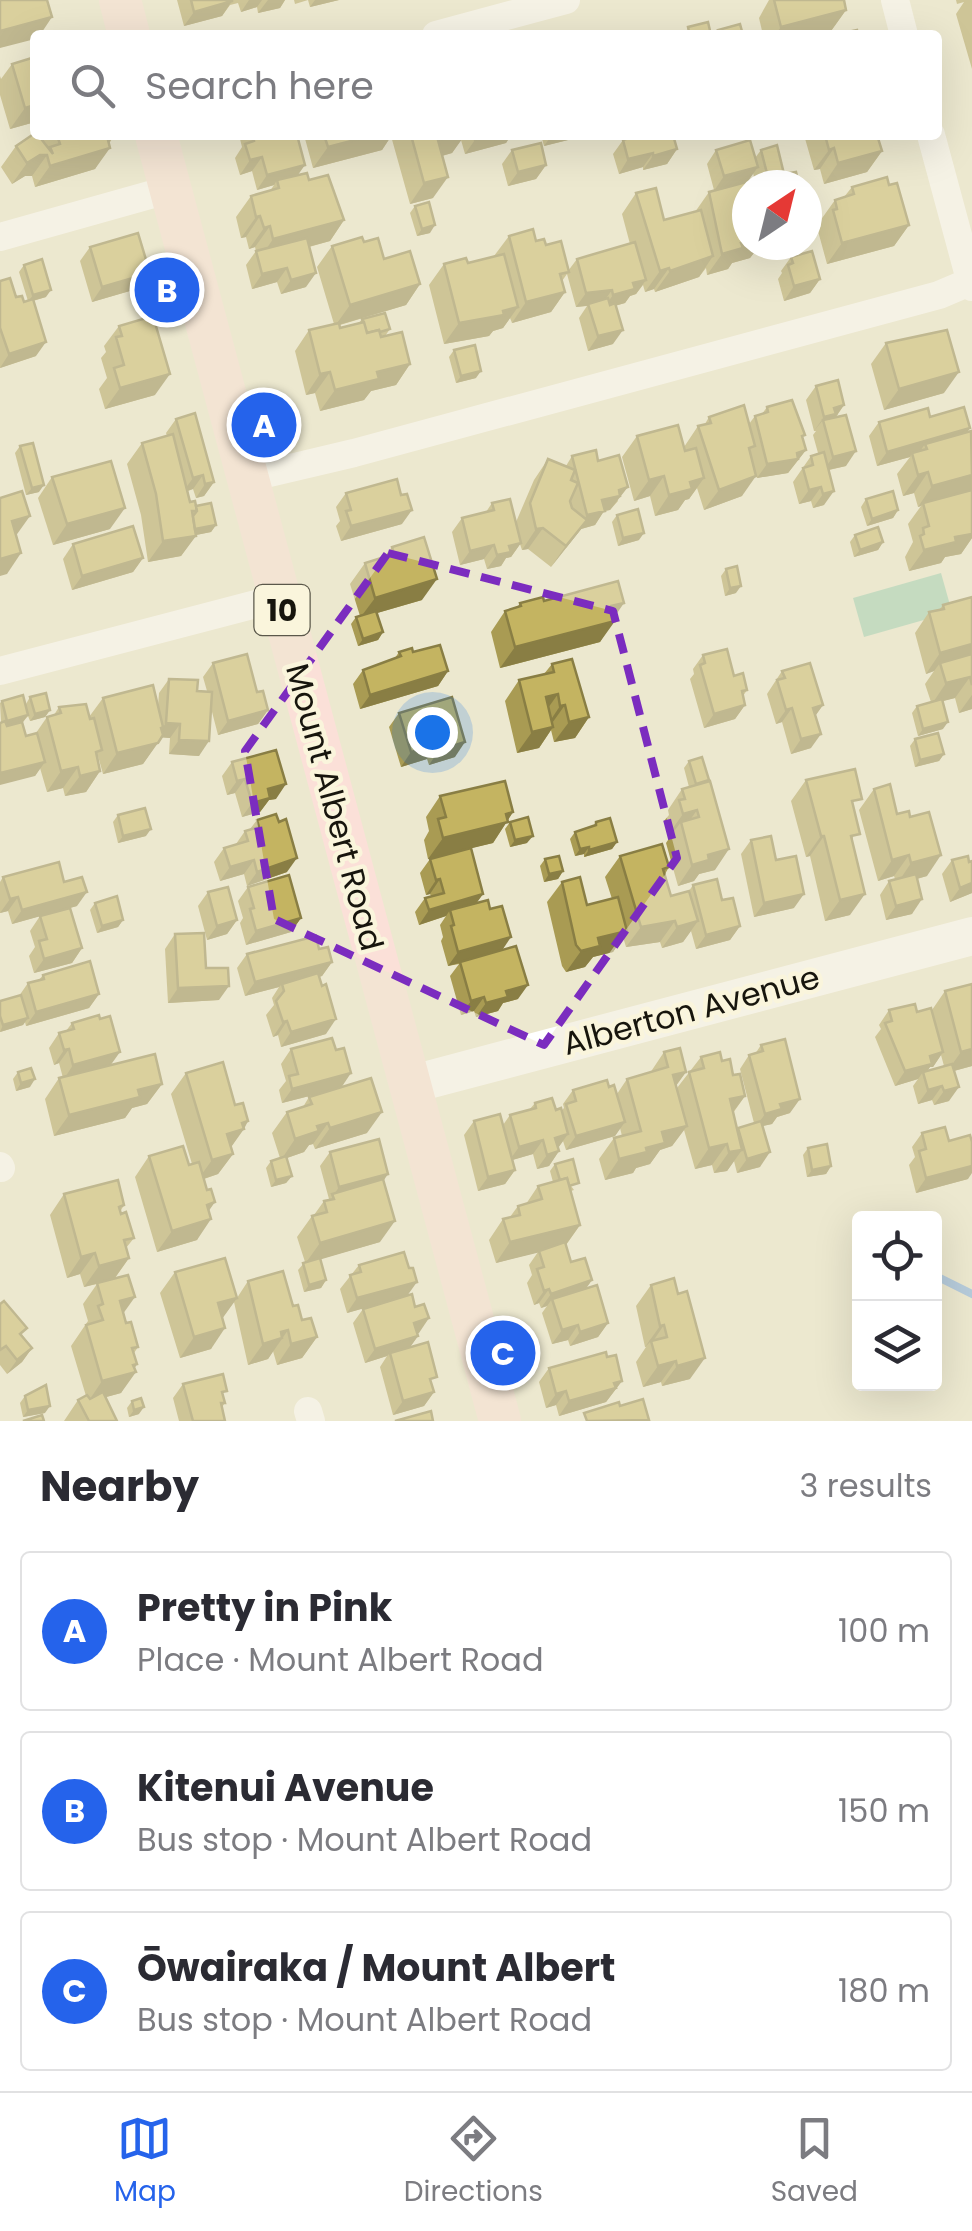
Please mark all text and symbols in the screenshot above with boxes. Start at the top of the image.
search box [30,30,942,140]
icon: search [65,58,120,113]
text: Search here [145,59,374,112]
north arrow [732,170,822,260]
pin: B [134,252,200,328]
pin: A [232,388,296,462]
road number: 10 [254,585,310,635]
street label: Mount Albert Road [275,658,395,956]
your location [407,707,458,758]
street label: Alberton Avenue [558,954,824,1066]
map controls [852,1211,942,1391]
button: locate [852,1211,942,1301]
button: layers [852,1301,942,1391]
pin: C [470,1316,536,1390]
text: Nearby [40,1457,199,1516]
text: 3 results [799,1463,932,1508]
text: Pretty in Pink [137,1581,392,1634]
text: A [63,1608,86,1653]
text: 100 m [838,1608,930,1653]
text: Place · Mount Albert Road [137,1637,544,1682]
text: Kitenui Avenue [137,1761,434,1814]
text: B [64,1788,85,1833]
text: 150 m [838,1788,930,1833]
text: Bus stop · Mount Albert Road [137,1817,592,1862]
text: Ōwairaka / Mount Albert [137,1941,615,1994]
text: C [62,1968,87,2013]
text: 180 m [838,1968,930,2013]
text: Bus stop · Mount Albert Road [137,1997,592,2042]
tab: Map [114,2111,176,2213]
tab: Directions [404,2111,543,2213]
tab: Saved [771,2111,858,2213]

